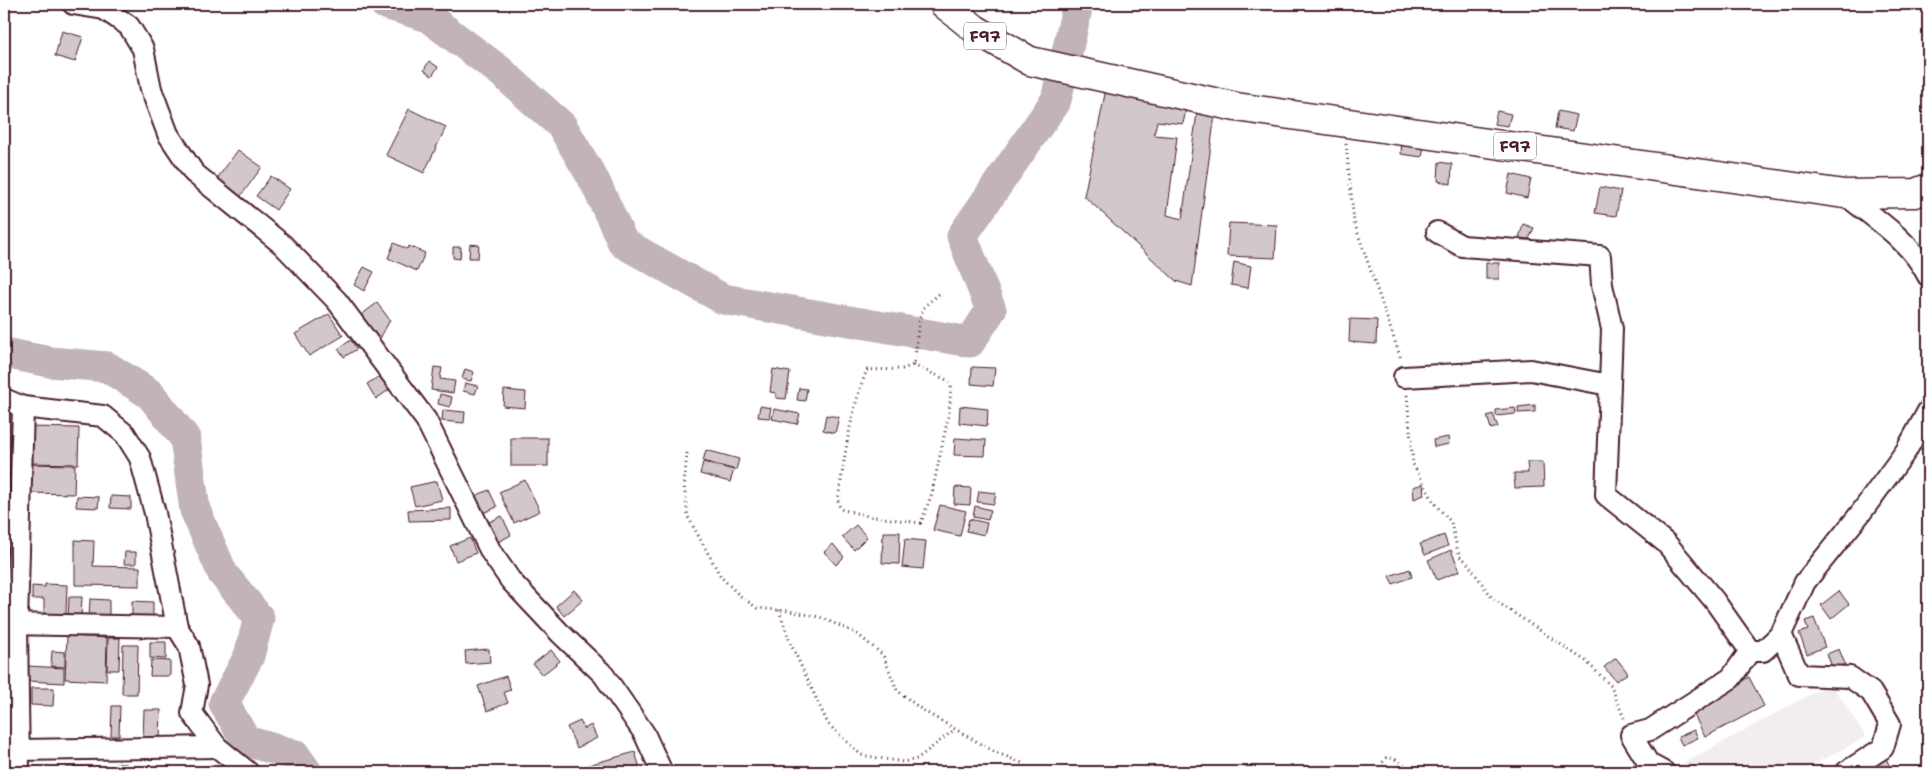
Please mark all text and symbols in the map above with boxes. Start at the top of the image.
road number: F97 [964,22,1006,50]
road number: F97 [1494,132,1536,160]

